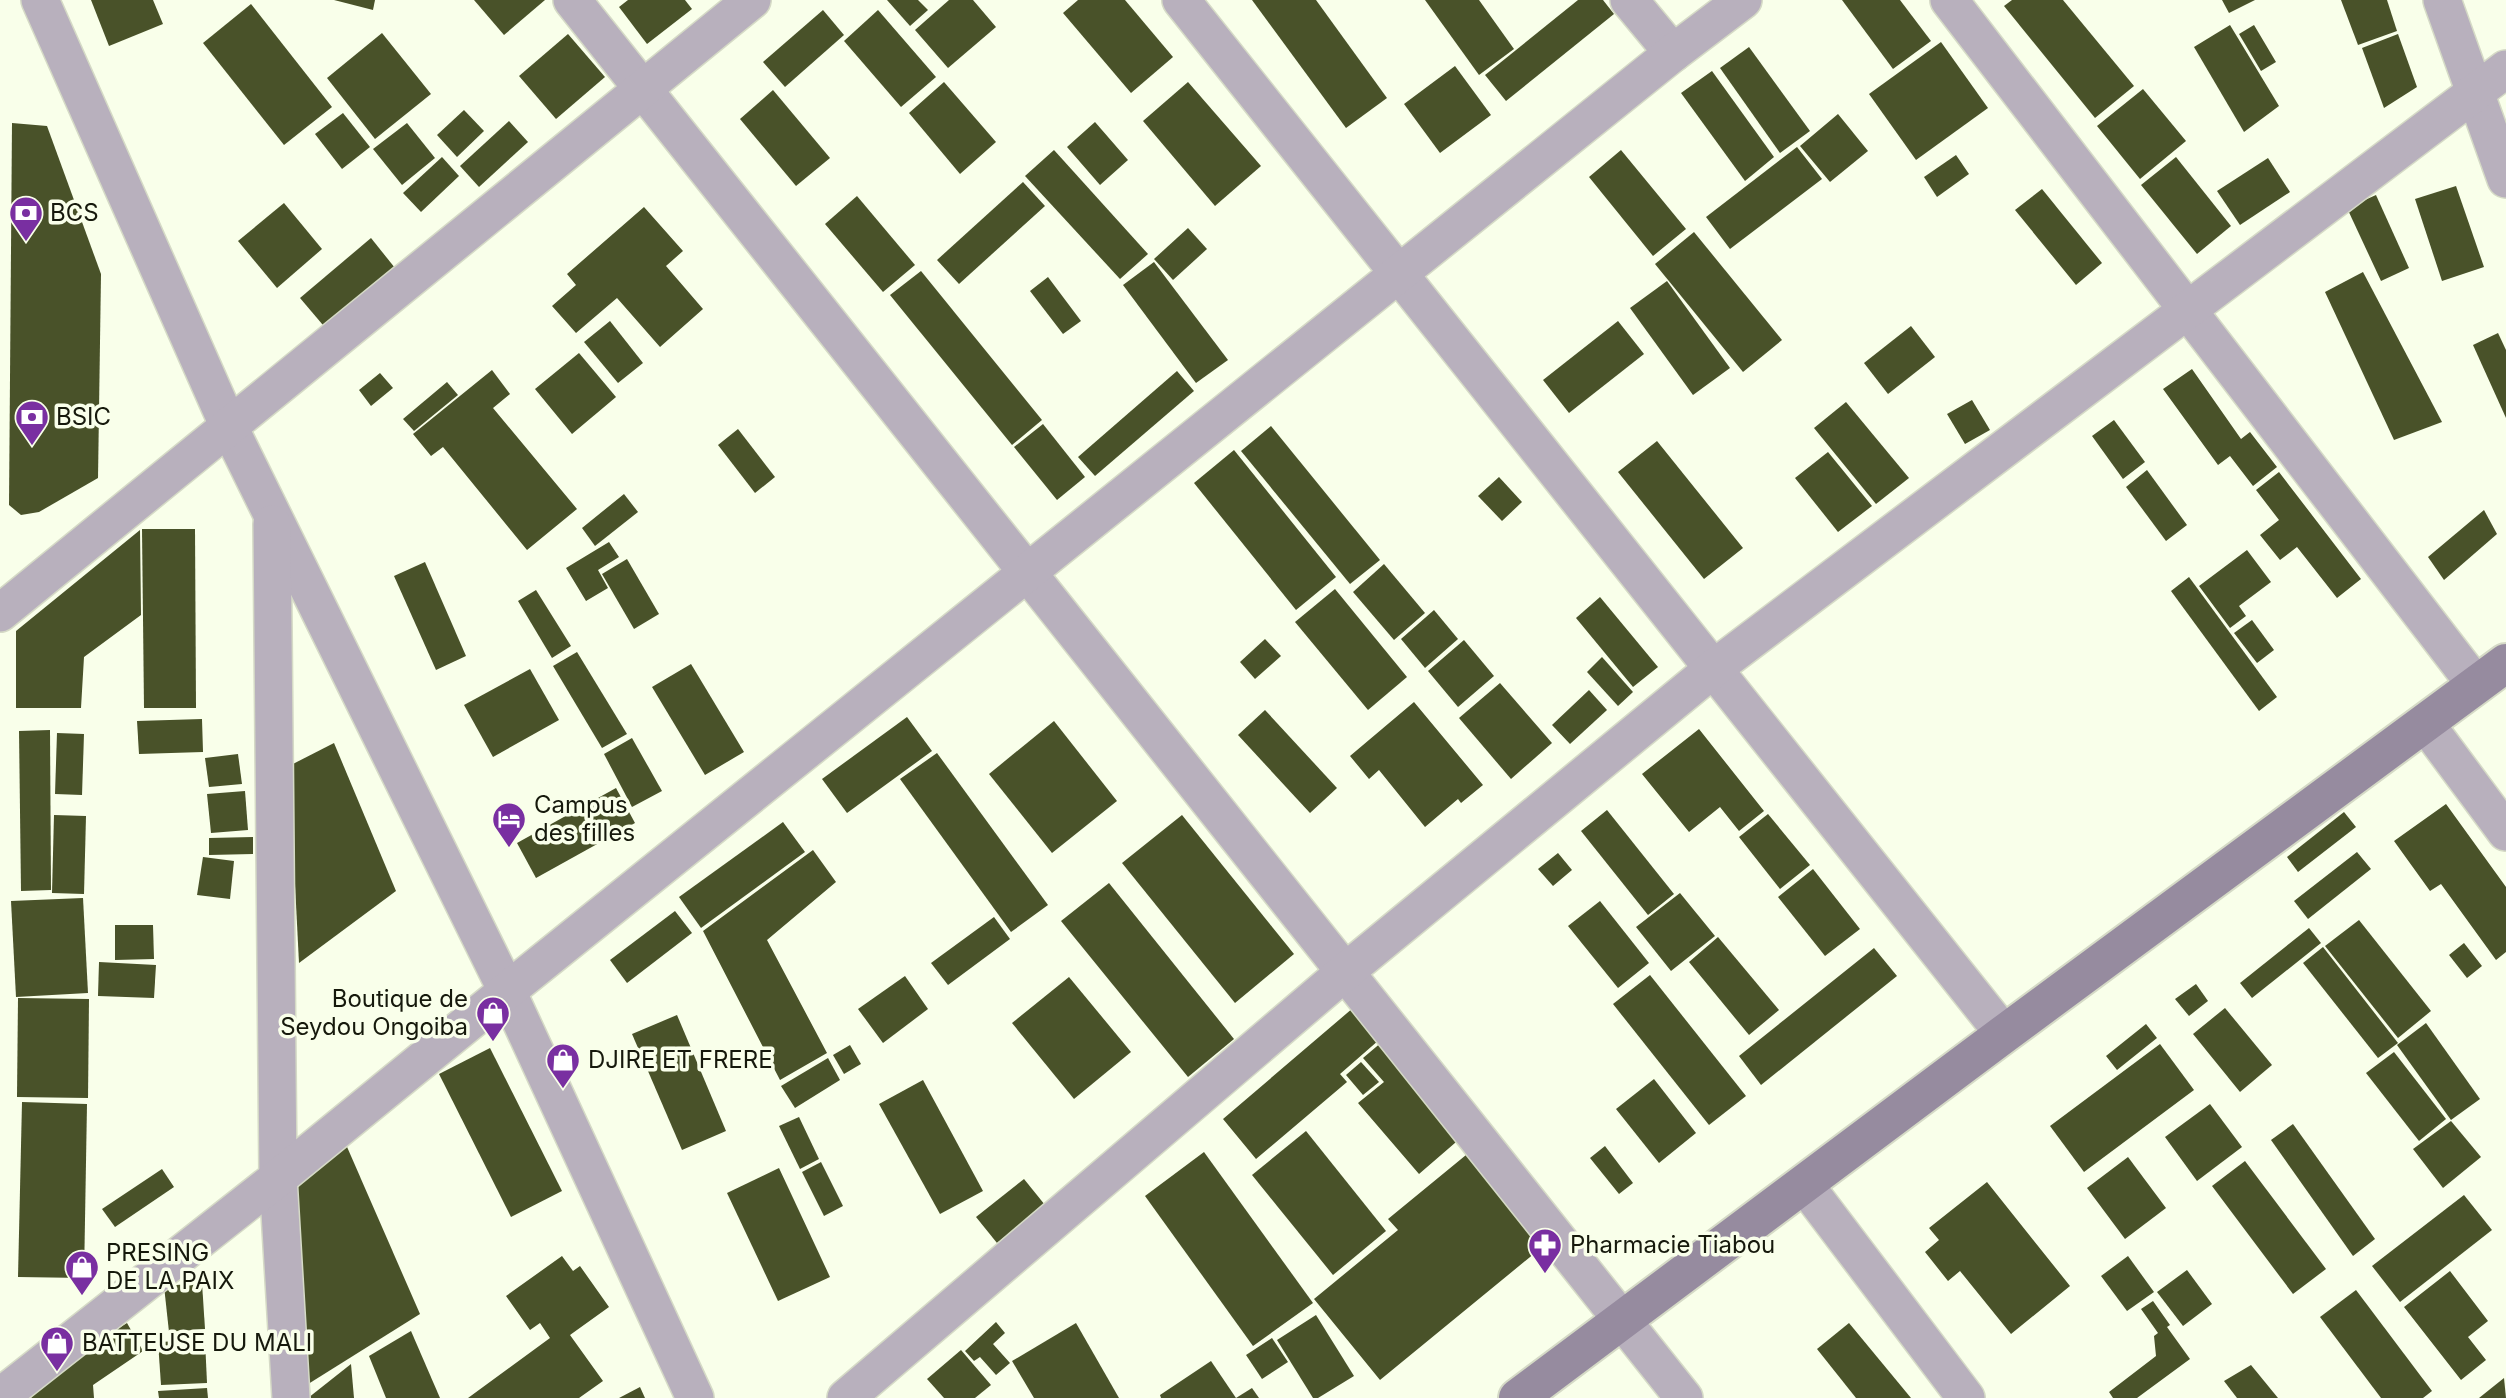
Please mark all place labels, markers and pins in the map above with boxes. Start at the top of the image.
bank icon: BCS [7,194,45,243]
place label: BCS [50,198,99,227]
bank icon: BSIC [13,398,51,447]
place label: BSIC [56,402,111,431]
place label: Campus des filles [534,790,635,847]
hotel icon: Campus des filles [490,800,528,849]
place label: Boutique de Seydou Ongoiba [280,984,468,1041]
shop icon: Boutique de Seydou Ongoiba [474,994,512,1043]
shop icon: DJIRE ET FRERE [544,1041,582,1090]
place label: DJIRE ET FRERE [588,1045,773,1074]
pharmacy icon: Pharmacie Tiabou [1526,1226,1564,1275]
place label: Pharmacie Tiabou [1570,1230,1775,1259]
place label: PRESING DE LA PAIX [106,1238,234,1295]
shop icon: PRESING DE LA PAIX [63,1248,101,1297]
shop icon: BATTEUSE DU MALI [38,1324,76,1373]
place label: BATTEUSE DU MALI [82,1328,312,1357]

